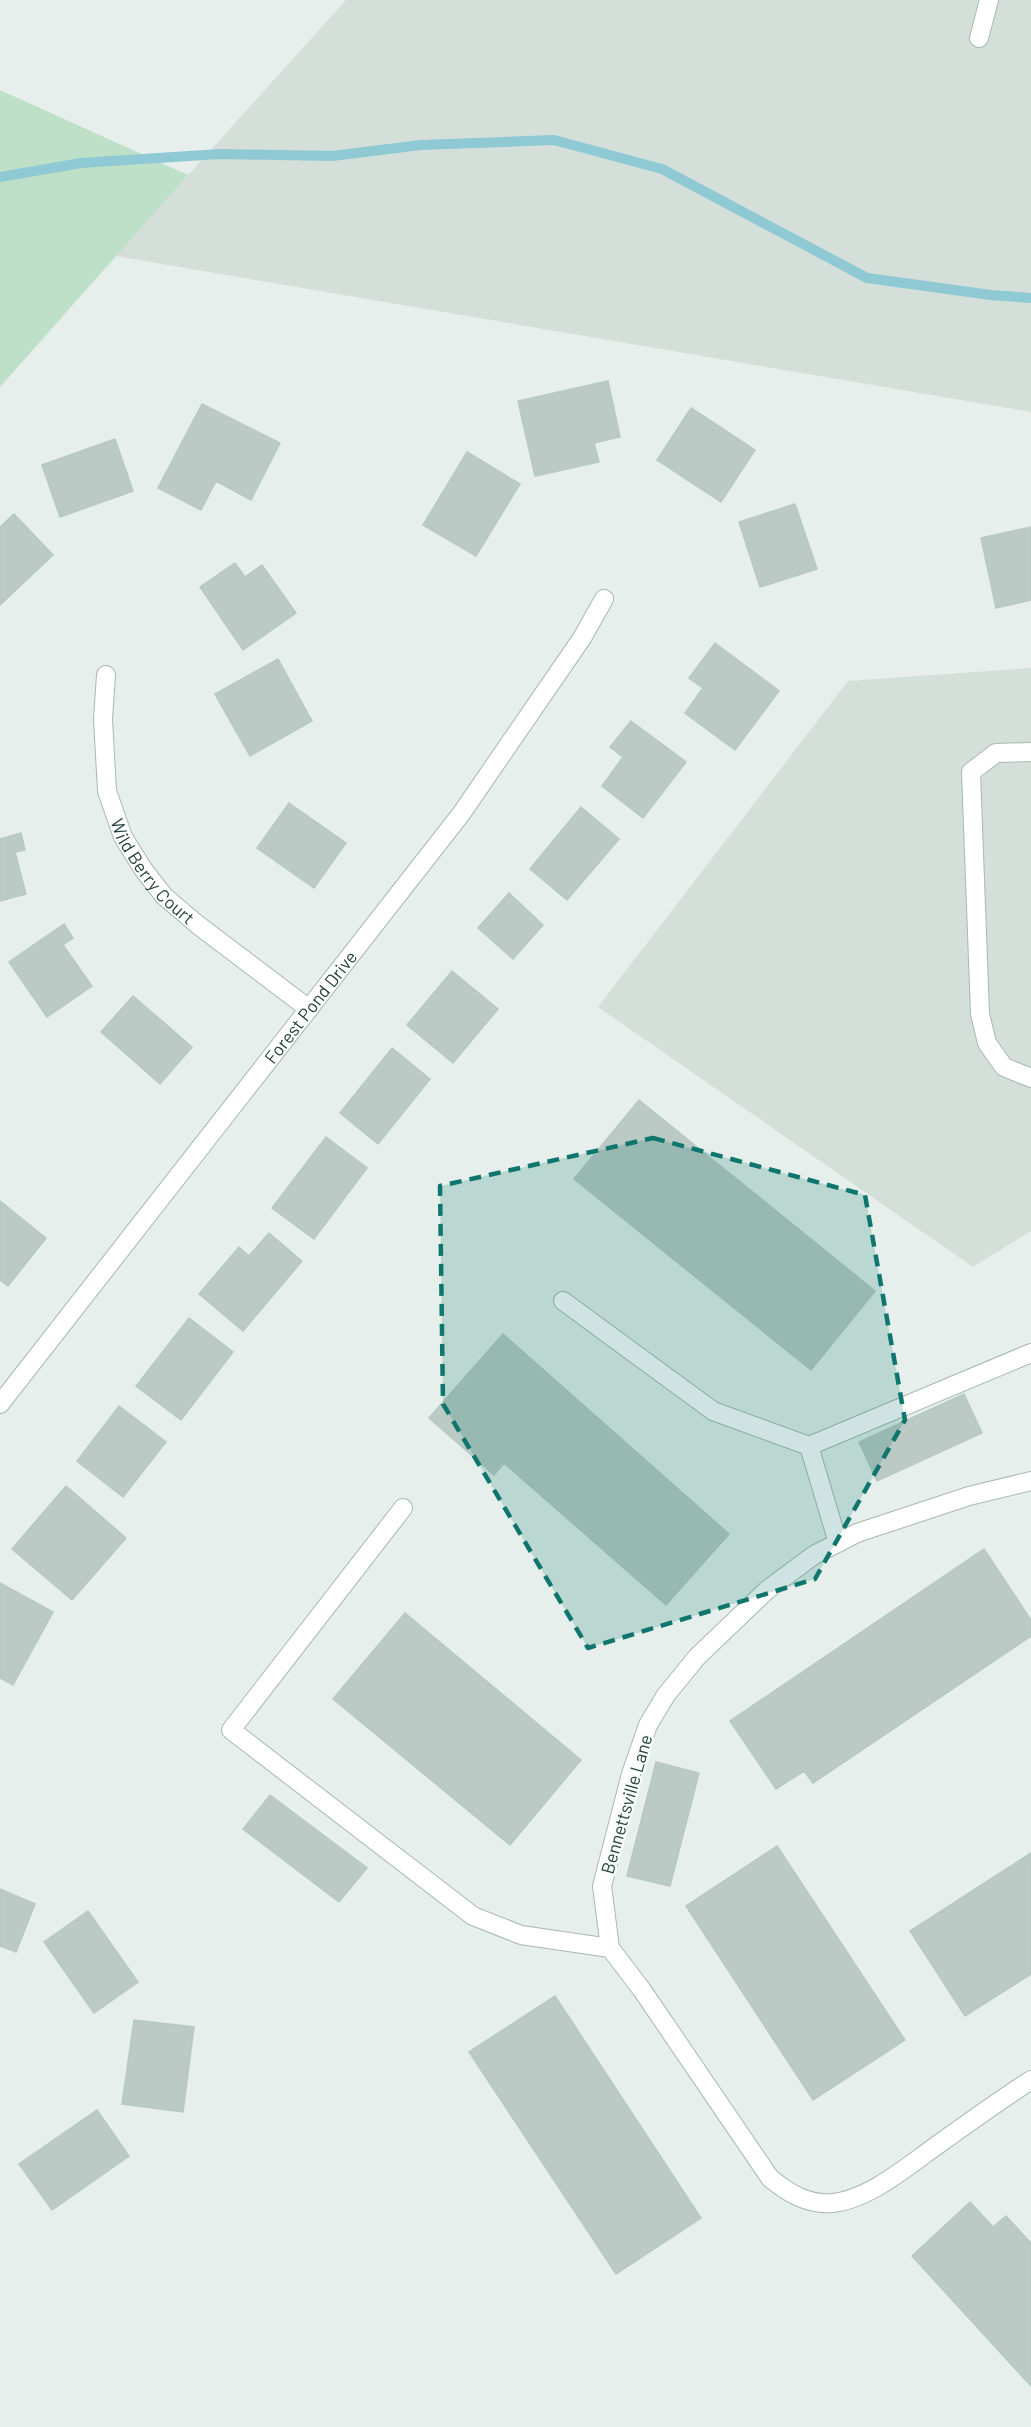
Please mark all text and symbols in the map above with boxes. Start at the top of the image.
street label: Wild Berry Court [106,815,199,929]
street label: Forest Pond Drive [259,946,361,1068]
street label: Bennettsville Lane [596,1732,656,1876]

